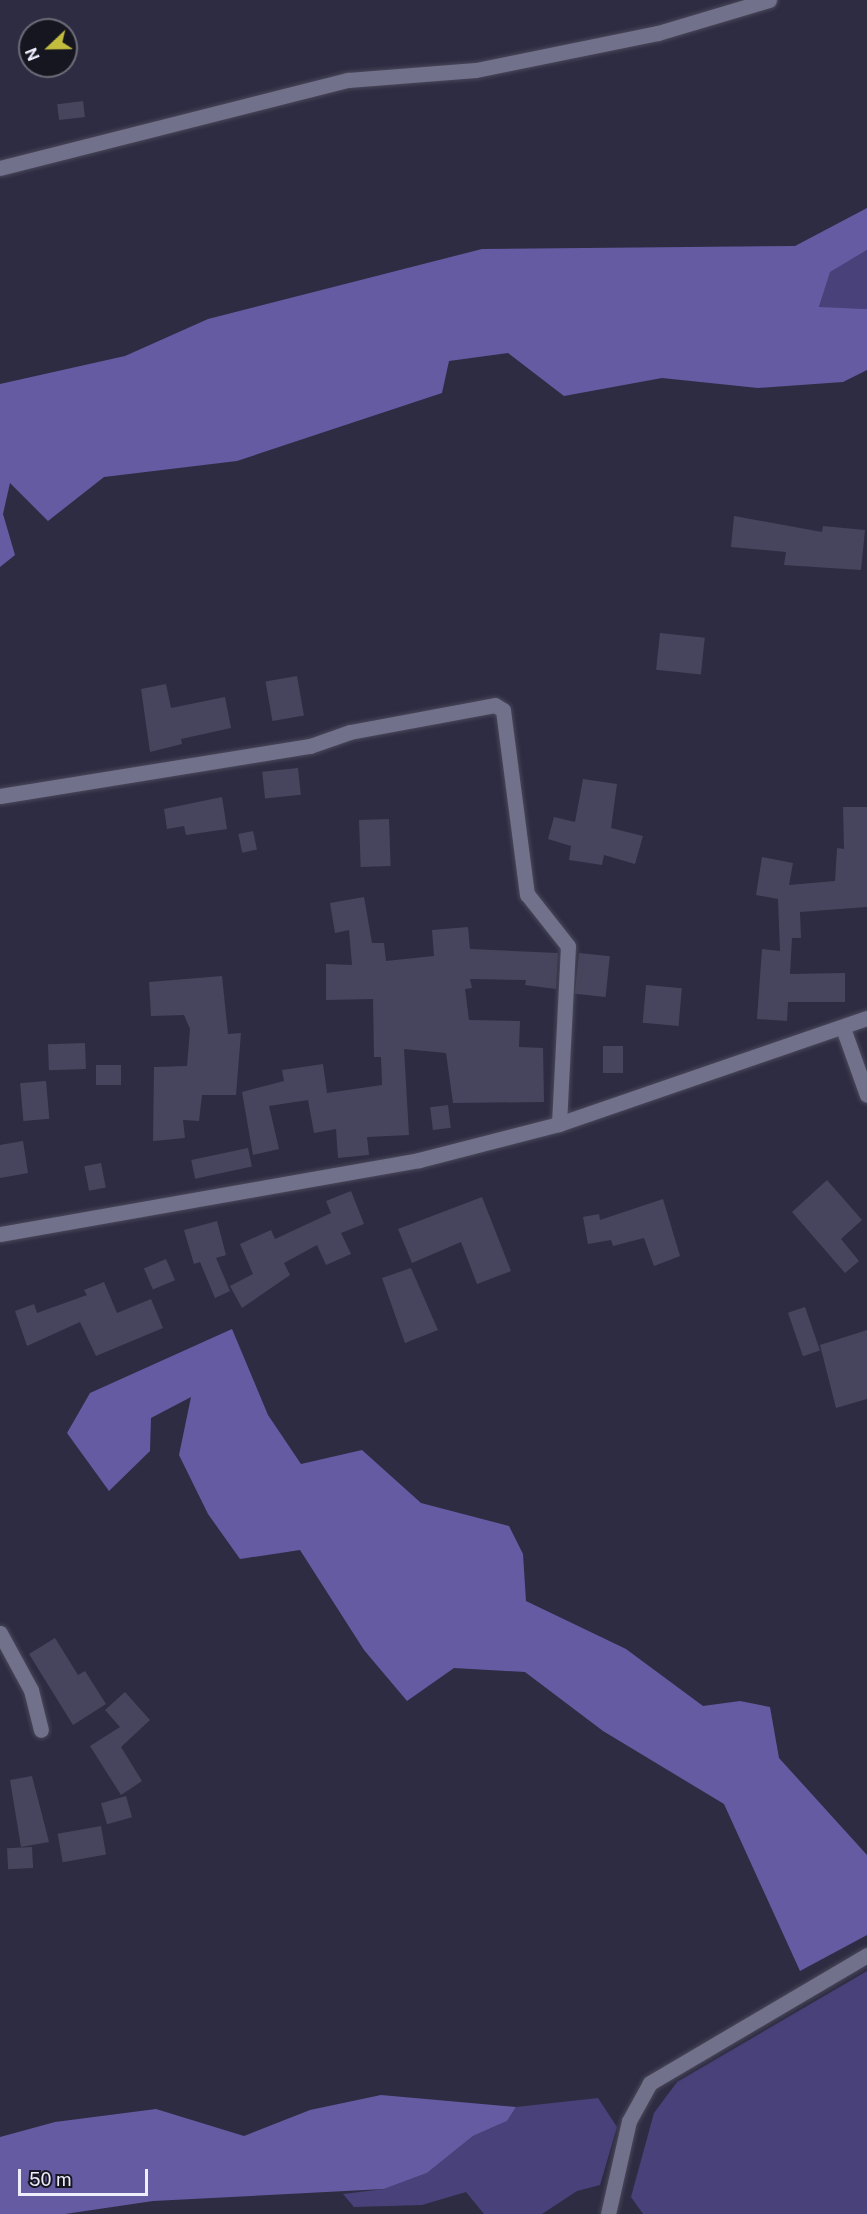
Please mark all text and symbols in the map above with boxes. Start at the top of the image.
north arrow [18,18,78,78]
text: N [22,45,44,64]
scale bar [21,2157,152,2195]
text: 50 m [29,2169,72,2190]

